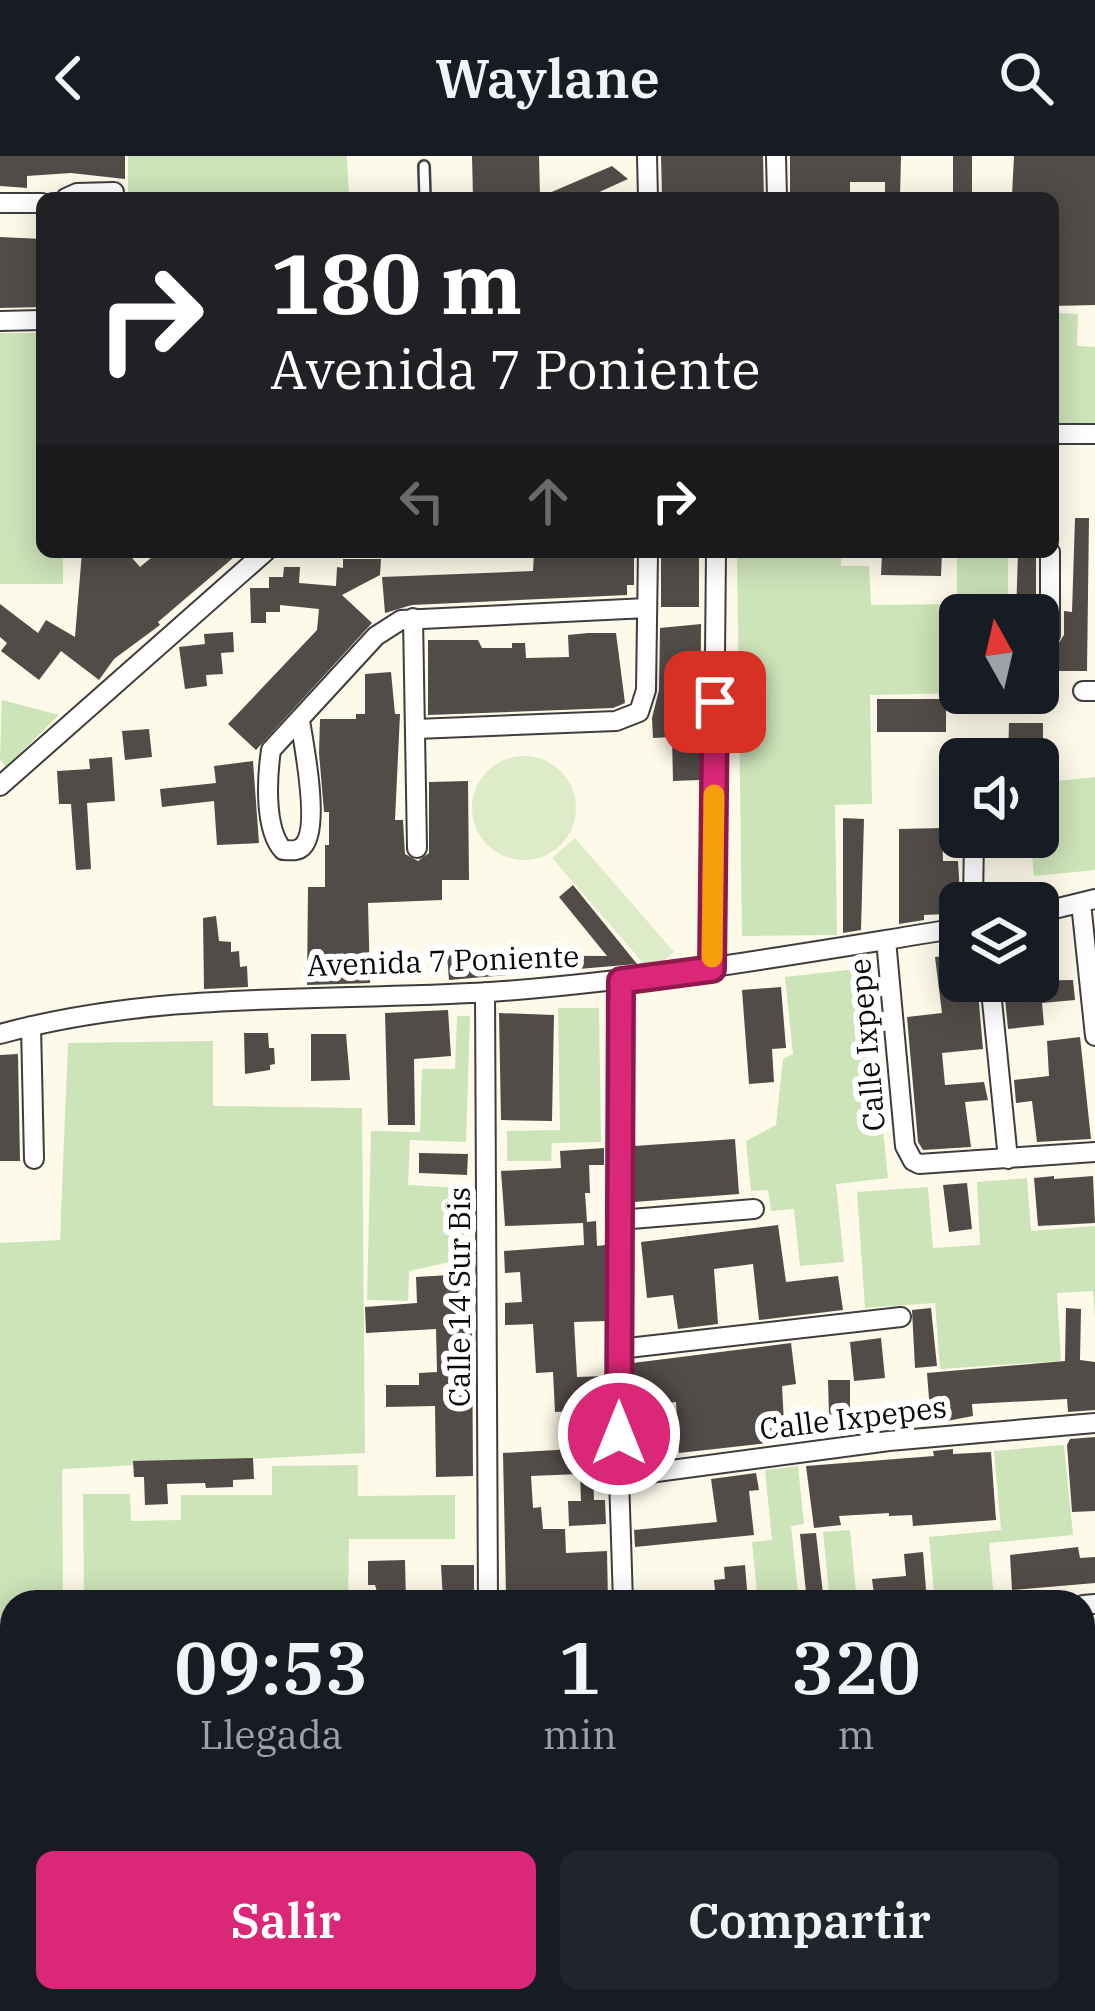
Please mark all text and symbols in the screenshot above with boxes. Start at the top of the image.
text: Waylane [435,43,660,113]
icon: back [36,45,102,111]
icon: search [993,45,1059,111]
text: 180 m [270,228,522,337]
icon: right [72,240,228,396]
text: Avenida 7 Poniente [270,334,760,404]
icon: left [389,468,455,534]
icon: ahead [515,468,581,534]
icon: right [641,468,707,534]
north arrow [939,594,1059,714]
map controls [939,594,1059,1002]
pin [664,651,766,753]
icon: arrive [682,669,748,735]
button: sound [939,738,1059,858]
button: layers [939,882,1059,1002]
street label: Avenida 7 Poniente [306,936,580,984]
street label: Calle Ixpepe [839,957,893,1133]
street label: Calle 14 Sur Bis [439,1187,478,1407]
position arrow [556,1371,682,1497]
street label: Calle Ixpepes [757,1386,949,1448]
text: 09:53 [174,1620,368,1714]
text: 1 [558,1620,601,1714]
text: 320 [791,1620,921,1714]
text: Llegada [200,1709,343,1760]
text: min [543,1709,617,1760]
text: m [837,1709,875,1760]
button: Salir [36,1851,536,1989]
button: Compartir [560,1851,1059,1989]

